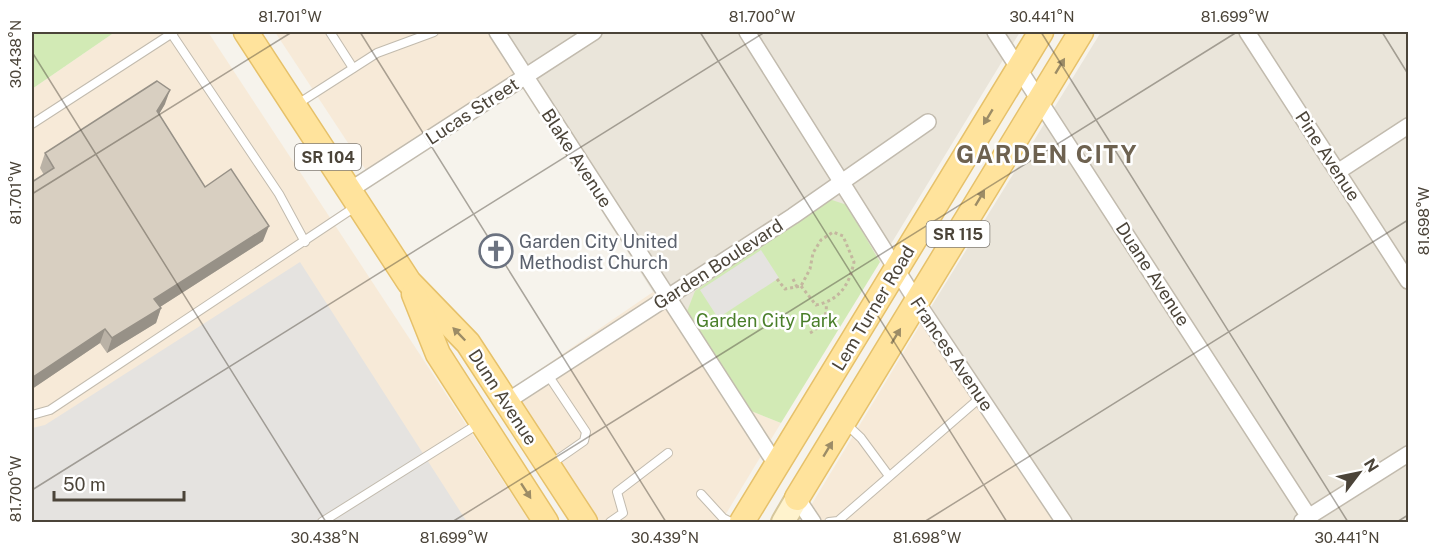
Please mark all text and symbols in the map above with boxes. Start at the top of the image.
text: 81.701°W [258,8,322,25]
text: 81.700°W [729,8,795,25]
text: 30.441°N [1009,8,1075,25]
text: 81.699°W [1201,8,1269,25]
text: 30.438°N [7,20,24,88]
one-way arrow [1054,58,1065,74]
street label: Lucas Street [422,73,522,149]
street label: Blake Avenue [537,105,617,211]
street label: Pine Avenue [1291,107,1365,205]
one-way arrow [983,109,994,125]
district label: GARDEN CITY [956,140,1138,168]
road number: SR 104 [295,144,361,170]
text: 81.701°W [7,161,24,225]
text: 81.698°W [1415,187,1432,255]
one-way arrow [974,190,985,206]
street label: Garden Boulevard [649,214,787,314]
street label: Duane Avenue [1112,218,1194,330]
road number: SR 115 [926,221,990,247]
place label: Garden City United Methodist Church [519,231,678,273]
church icon: Garden City United Methodist Church [478,233,514,269]
street label: Lem Turner Road [827,242,919,374]
street label: Frances Avenue [906,293,998,415]
park label: Garden City Park [696,310,838,331]
one-way arrow [452,327,466,341]
one-way arrow [891,328,902,344]
street label: Dunn Avenue [464,345,542,449]
one-way arrow [822,440,833,457]
north arrow [1329,443,1389,503]
text: N [1360,455,1383,476]
text: 81.700°W [7,456,24,522]
scale bar [54,464,184,502]
text: 50 m [63,474,106,495]
one-way arrow [520,482,531,499]
text: 30.438°N [291,529,359,546]
text: 81.699°W [420,529,488,546]
text: 30.439°N [631,529,699,546]
text: 81.698°W [893,529,961,546]
text: 30.441°N [1314,529,1380,546]

